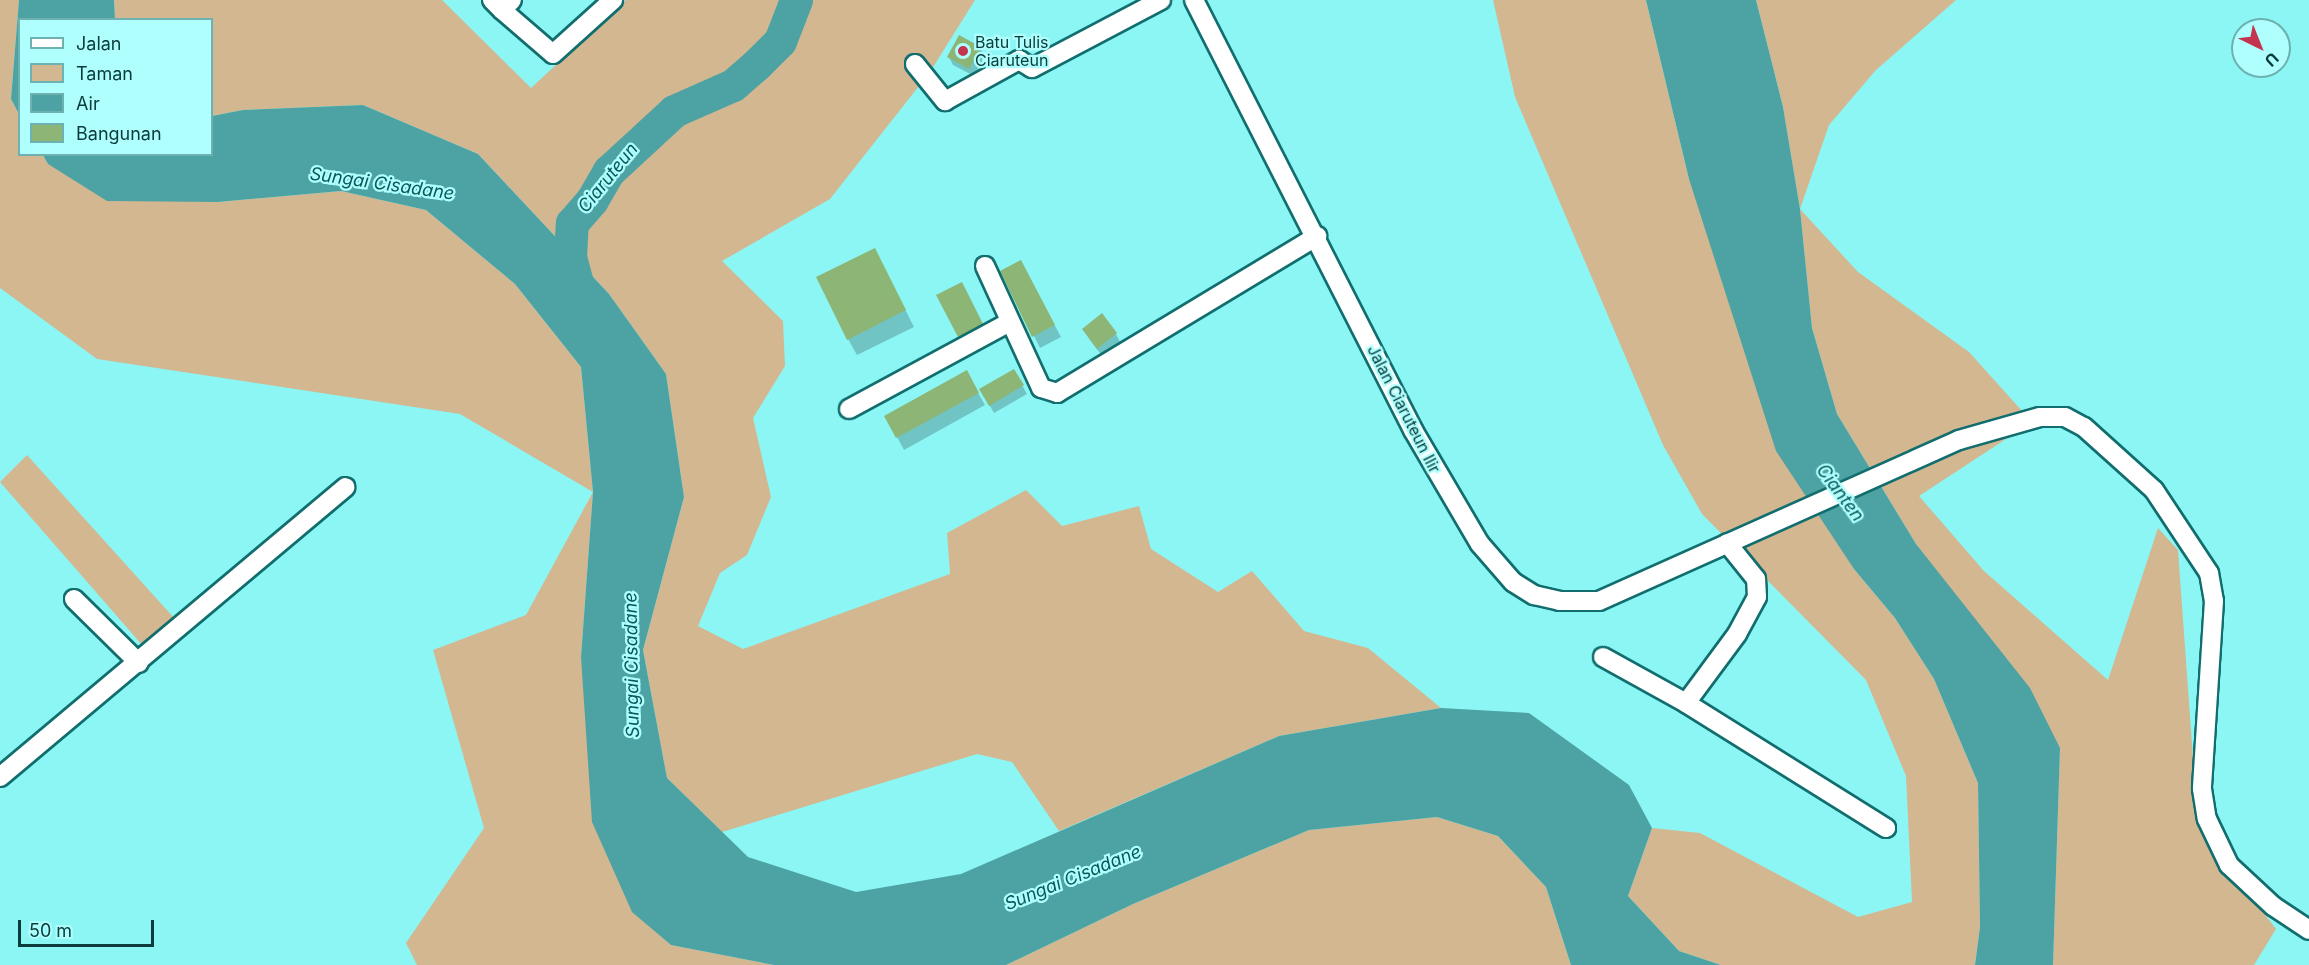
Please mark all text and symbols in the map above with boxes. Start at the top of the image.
legend [18,18,213,156]
north arrow [2231,18,2291,78]
place label: Batu Tulis Ciaruteun [975,32,1048,70]
text: Jalan [76,33,121,54]
marker: Batu Tulis Ciaruteun [956,44,970,58]
text: U [2261,48,2283,71]
text: Taman [76,63,133,84]
text: Air [76,93,100,114]
text: Bangunan [76,123,162,144]
water label: Ciaruteun [573,139,643,217]
water label: Sungai Cisadane [308,163,456,205]
street label: Jalan Ciaruteun Ilir [1363,342,1445,476]
water label: Cianten [1812,460,1868,526]
water label: Sungai Cisadane [620,592,644,738]
water label: Sungai Cisadane [1002,841,1144,915]
scale bar [21,908,158,946]
text: 50 m [29,920,72,941]

